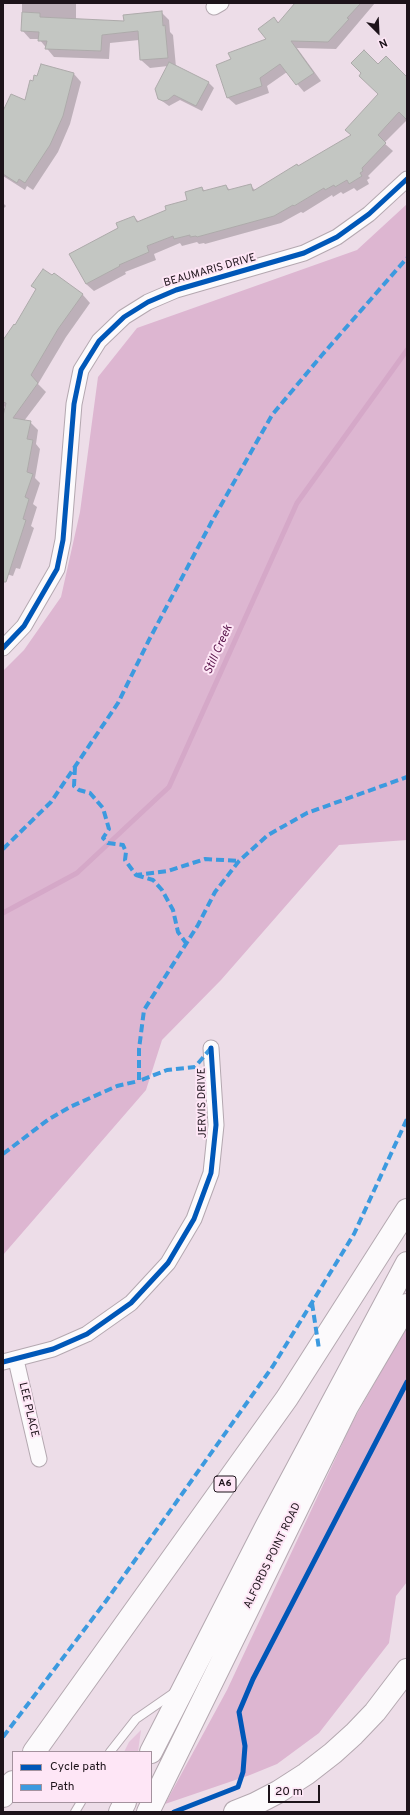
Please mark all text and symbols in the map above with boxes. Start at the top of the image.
north arrow [358,12,398,52]
text: N [376,35,389,51]
street label: BEAUMARIS DRIVE [162,252,258,290]
water label: Still Creek [202,623,236,677]
street label: JERVIS DRIVE [196,1068,210,1138]
street label: LEE PLACE [15,1381,41,1439]
road number: A6 [214,1476,236,1492]
street label: ALFORDS POINT ROAD [242,1501,304,1611]
legend [12,1751,152,1803]
text: Cycle path [50,1759,107,1775]
scale bar [270,1777,322,1803]
text: Path [50,1779,75,1795]
text: 20 m [275,1784,303,1800]

